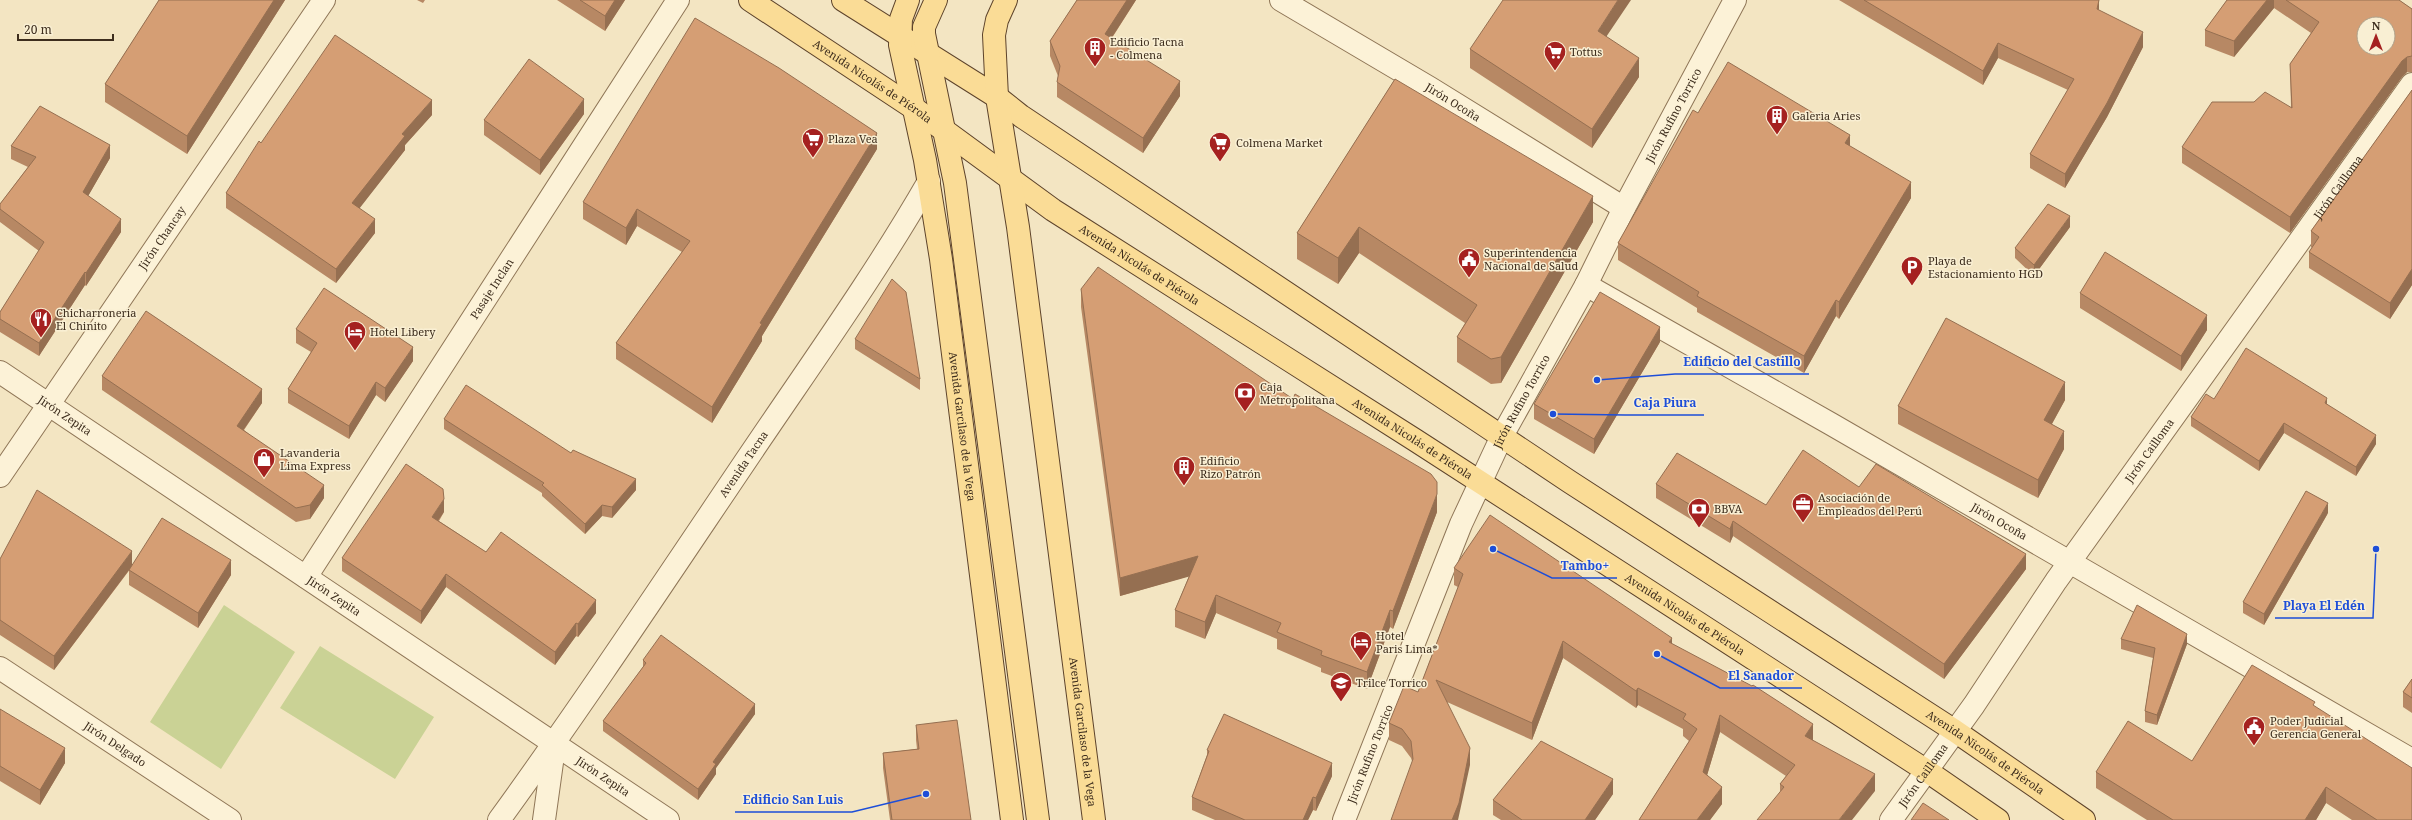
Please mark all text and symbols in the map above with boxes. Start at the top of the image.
scale bar [18,16,113,42]
north arrow [2356,16,2396,56]
text: N [2372,18,2381,33]
text: 20 m [24,21,52,38]
place label: Edificio Tacna - Colmena [1110,34,1184,62]
building icon: Edificio Tacna - Colmena [1082,35,1108,68]
street label: Avenida Nicolás de Piérola [810,36,935,126]
supermarket icon: Tottus [1542,39,1568,72]
place label: Tottus [1570,44,1602,59]
street label: Jirón Rufino Torrico [1641,65,1704,166]
street label: Jirón Ocoña [1422,78,1484,125]
building icon: Galeria Aries [1764,103,1790,136]
place label: Galeria Aries [1792,108,1860,123]
supermarket icon: Plaza Vea [800,126,826,159]
supermarket icon: Colmena Market [1207,130,1233,163]
place label: Plaza Vea [828,131,878,146]
place label: Colmena Market [1236,135,1323,150]
street label: Jirón Cailloma [2309,152,2366,223]
street label: Jirón Chancay [134,202,189,273]
street label: Avenida Nicolás de Piérola [1077,221,1203,308]
place label: Superintendencia Nacional de Salud [1484,245,1578,273]
public building icon: Superintendencia Nacional de Salud [1456,246,1482,279]
place label: Playa de Estacionamiento HGD [1928,253,2043,281]
parking icon: Playa de Estacionamiento HGD [1899,254,1925,287]
street label: Pasaje Inclan [466,255,517,322]
place label: Chicharroneria El Chinito [56,305,136,333]
restaurant icon: Chicharroneria El Chinito [28,306,54,339]
hotel icon: Hotel Libery [342,319,368,352]
place label: Hotel Libery [370,324,436,339]
callout: Edificio del Castillo [1675,350,1809,374]
street label: Avenida Garcilaso de la Vega [946,351,980,502]
street label: Jirón Rufino Torrico [1489,352,1553,452]
text: Edificio del Castillo [1683,353,1801,370]
place label: Caja Metropolitana [1260,379,1335,407]
bank icon: Caja Metropolitana [1232,380,1258,413]
street label: Jirón Zepita [34,391,95,438]
callout: Caja Piura [1625,391,1704,415]
street label: Avenida Nicolás de Piérola [1350,394,1476,482]
text: Caja Piura [1634,394,1696,411]
street label: Jirón Cailloma [2120,415,2177,486]
street label: Avenida Tacna [715,428,771,500]
place label: Lavanderia Lima Express [280,445,351,473]
shop icon: Lavanderia Lima Express [251,446,277,479]
place label: Edificio Rizo Patrón [1200,453,1261,481]
building icon: Edificio Rizo Patrón [1171,454,1197,487]
place label: Asociación de Empleados del Perú [1818,490,1922,518]
office icon: Asociación de Empleados del Perú [1790,491,1816,524]
bank icon: BBVA [1686,496,1712,529]
street label: Jirón Ocoña [1968,498,2030,543]
place label: BBVA [1714,501,1742,516]
callout: Tambo+ [1552,554,1617,578]
text: Tambo+ [1561,557,1609,574]
street label: Avenida Nicolás de Piérola [1622,570,1748,658]
street label: Jirón Zepita [303,572,364,619]
callout: Playa El Edén [2275,594,2373,618]
text: Playa El Edén [2283,597,2365,614]
place label: Hotel Paris Lima* [1376,628,1438,656]
hotel icon: Hotel Paris Lima* [1348,629,1374,662]
street label: Avenida Garcilaso de la Vega [1066,656,1100,808]
callout: El Sanador [1720,664,1802,688]
text: El Sanador [1728,667,1795,684]
school or university icon: Trilce Torrico [1328,670,1354,703]
place label: Trilce Torrico [1356,675,1427,690]
street label: Jirón Rufino Torrico [1343,702,1396,806]
street label: Avenida Nicolás de Piérola [1924,706,2048,798]
place label: Poder Judicial Gerencia General [2270,713,2362,741]
public building icon: Poder Judicial Gerencia General [2241,714,2267,747]
street label: Jirón Delgado [81,717,149,770]
street label: Jirón Cailloma [1894,740,1951,811]
street label: Jirón Zepita [573,752,633,799]
callout: Edificio San Luis [735,788,852,812]
text: Edificio San Luis [743,791,844,808]

